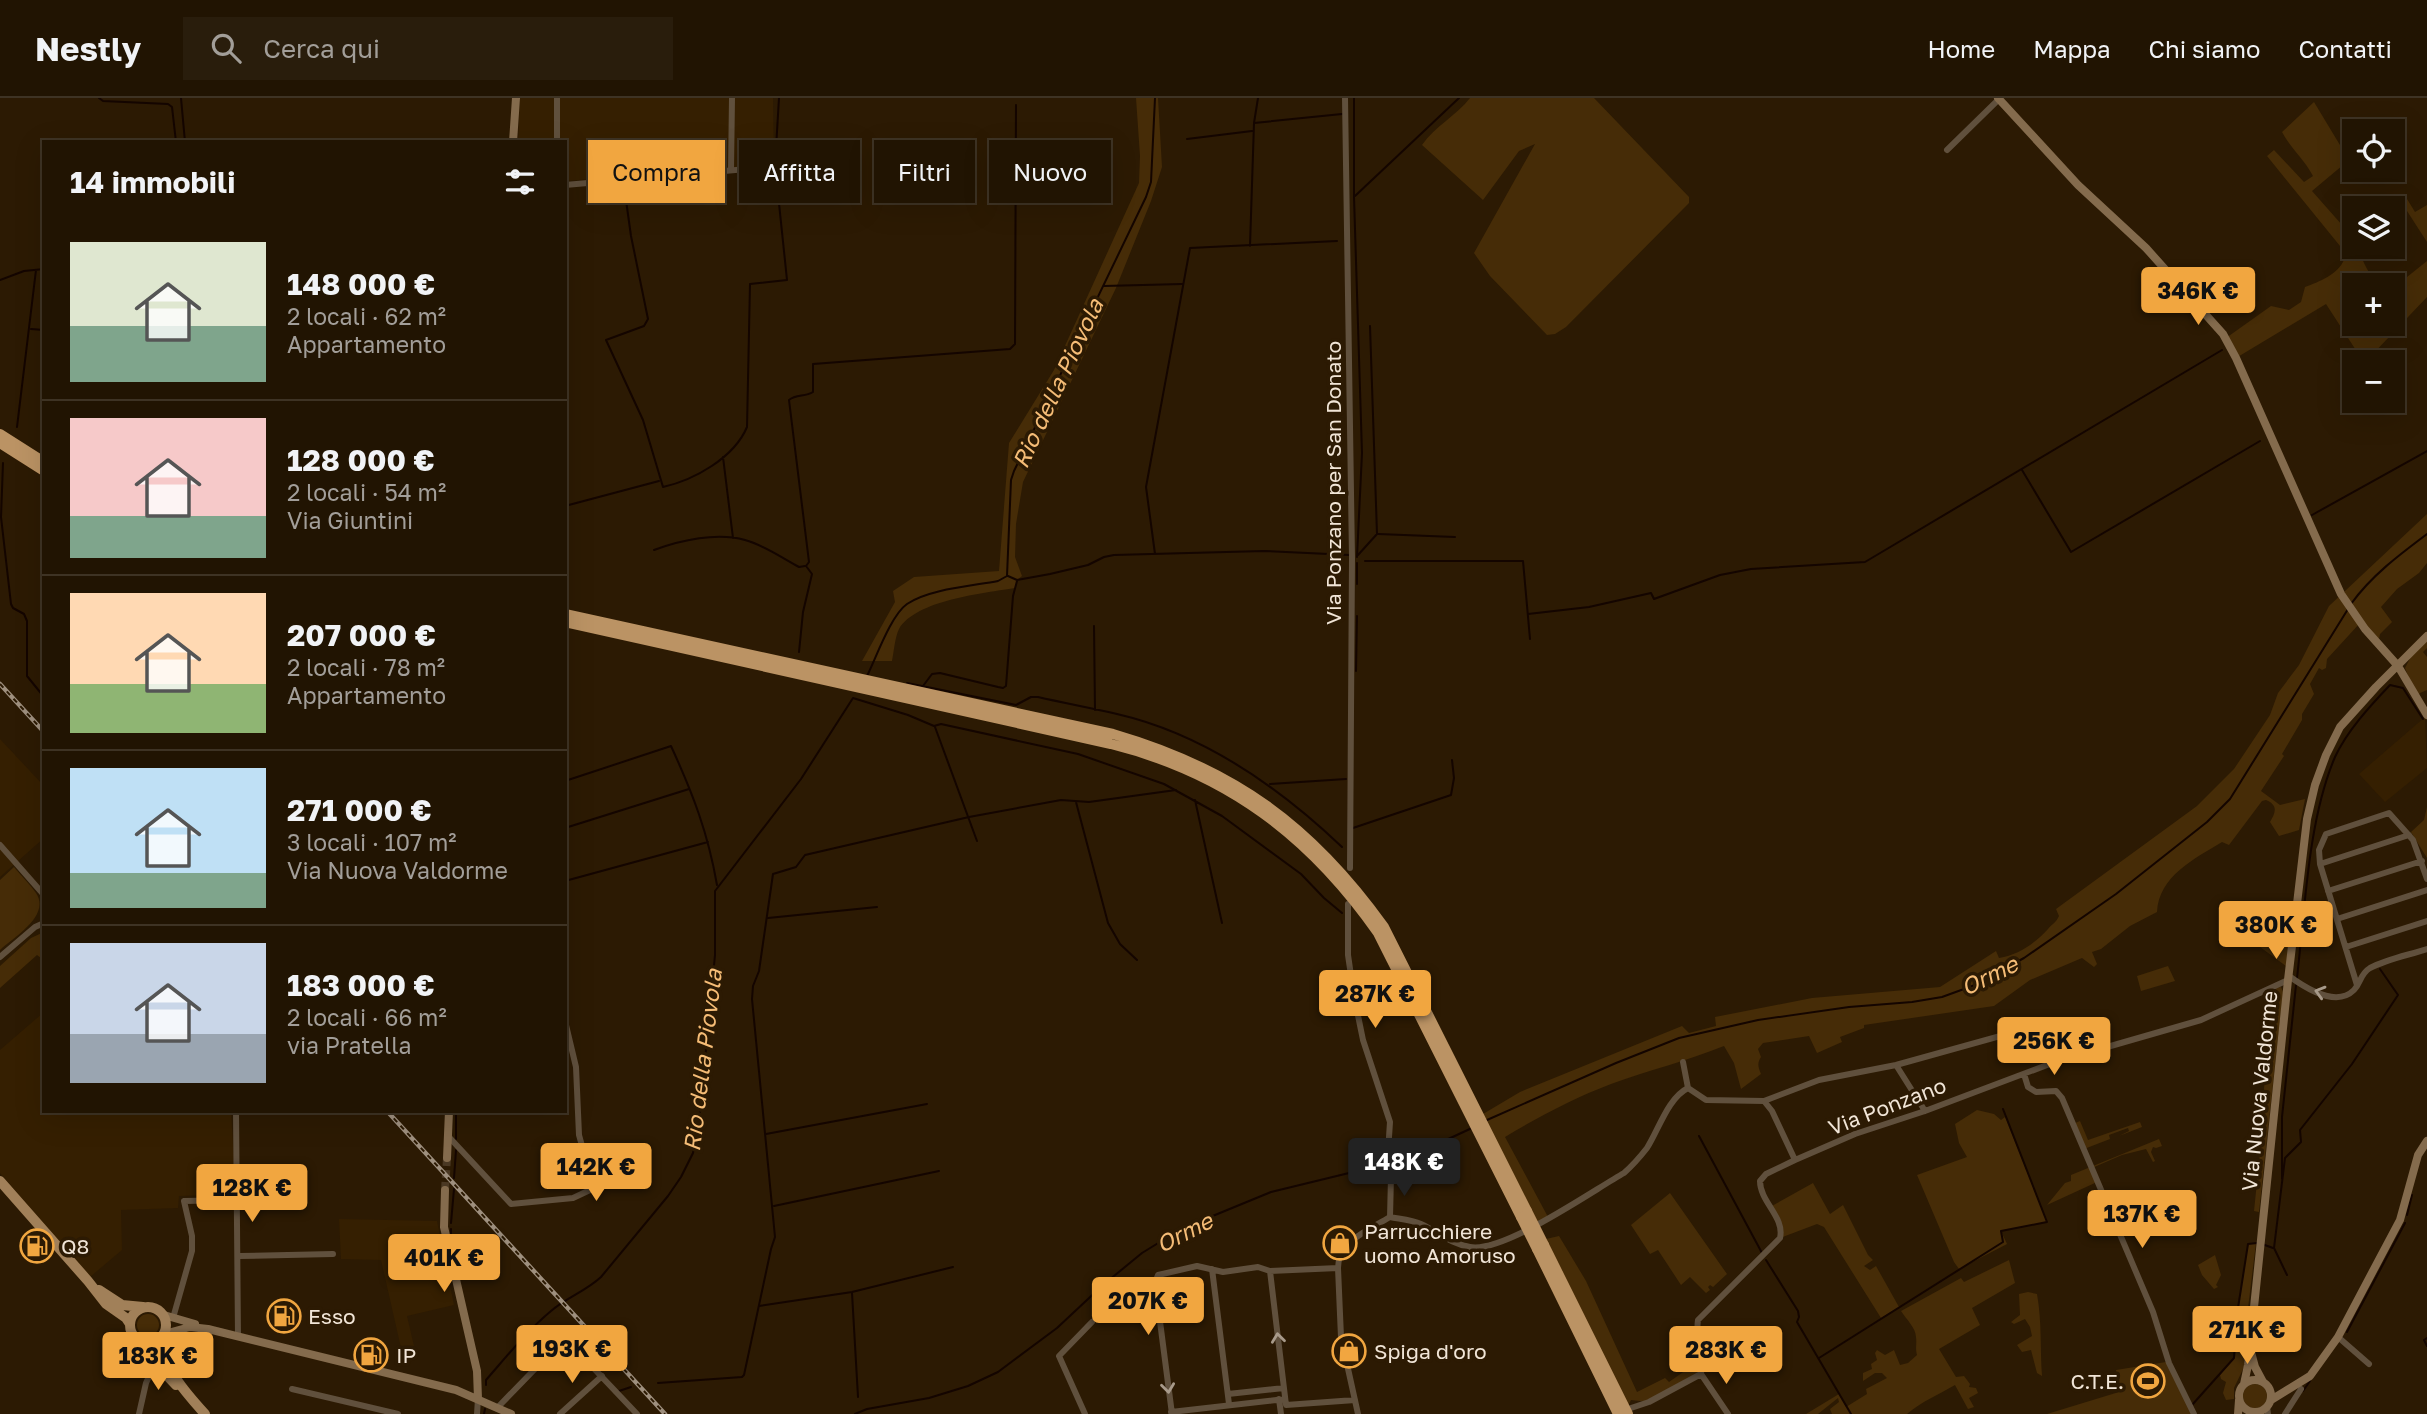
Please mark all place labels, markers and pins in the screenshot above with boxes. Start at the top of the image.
pin: 346K € [2141,268,2255,327]
pin: 380K € [2219,902,2333,961]
pin: 287K € [1318,970,1432,1030]
pin: 256K € [1997,1018,2111,1077]
pin: 148K € [1347,1138,1461,1198]
pin: 142K € [539,1144,653,1203]
pin: 128K € [195,1164,309,1224]
pin: 137K € [2085,1190,2199,1250]
place label: Parrucchiere uomo Amoruso [1364,1218,1516,1268]
shop icon: Parrucchiere uomo Amoruso [1321,1224,1359,1262]
fuel station icon: Q8 [18,1227,56,1265]
place label: Q8 [61,1233,89,1259]
pin: 401K € [387,1234,501,1294]
pin: 207K € [1091,1278,1205,1337]
fuel station icon: Esso [265,1297,303,1335]
place label: Esso [308,1303,356,1329]
pin: 271K € [2190,1306,2304,1366]
pin: 193K € [515,1326,629,1385]
pin: 283K € [1669,1326,1783,1386]
pin: 183K € [101,1332,215,1392]
shop icon: Spiga d'oro [1330,1332,1368,1370]
fuel station icon: IP [352,1336,390,1374]
place label: Spiga d'oro [1374,1338,1487,1364]
place label: IP [396,1342,416,1368]
sports icon: C.T.E. [2129,1362,2167,1400]
place label: C.T.E. [2070,1368,2124,1394]

